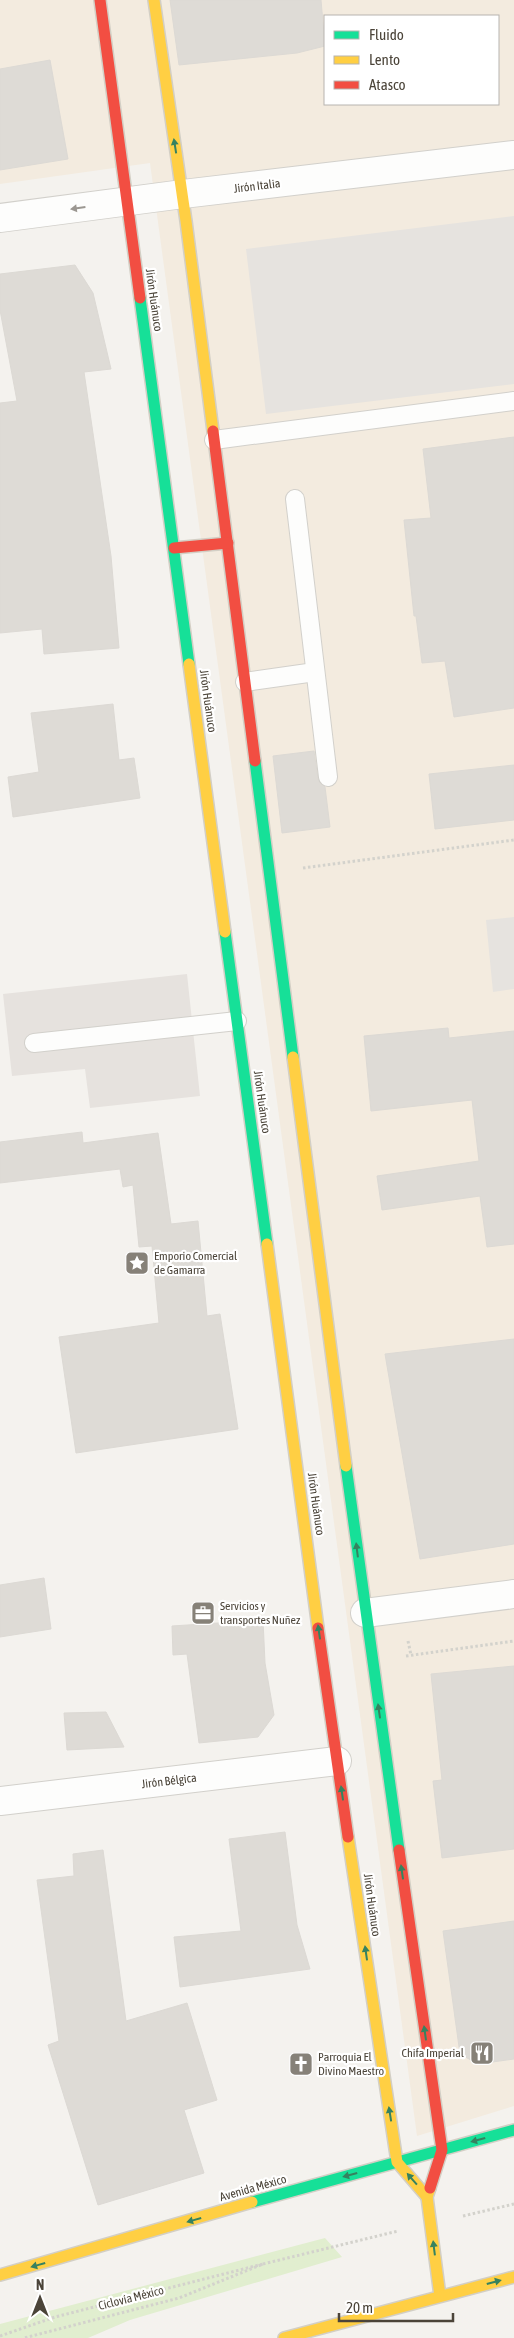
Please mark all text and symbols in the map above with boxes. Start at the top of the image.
legend [324,15,499,105]
text: Fluido [369,26,404,43]
text: Lento [369,51,400,68]
text: Atasco [369,76,406,93]
one-way arrow [171,137,179,153]
street label: Jirón Italia [233,176,281,196]
one-way arrow [70,204,86,212]
street label: Jirón Huánuco [143,268,165,333]
street label: Jirón Huánuco [197,669,219,734]
street label: Jirón Huánuco [251,1070,273,1135]
place label: Emporio Comercial de Gamarra [154,1249,238,1277]
place icon: Emporio Comercial de Gamarra [124,1250,150,1276]
street label: Jirón Huánuco [305,1472,327,1537]
one-way arrow [353,1542,361,1558]
place label: Servicios y transportes Nuñez [220,1599,301,1627]
office icon: Servicios y transportes Nuñez [190,1600,216,1626]
one-way arrow [315,1623,323,1639]
one-way arrow [375,1703,383,1719]
street label: Jirón Bélgica [141,1771,197,1791]
one-way arrow [337,1784,345,1800]
one-way arrow [398,1863,406,1879]
street label: Jirón Huánuco [361,1873,383,1938]
one-way arrow [361,1945,369,1961]
one-way arrow [421,2024,429,2040]
restaurant icon: Chifa Imperial [469,2040,495,2066]
place label: Chifa Imperial [402,2046,465,2060]
place label: Parroquia El Divino Maestro [318,2050,385,2078]
church icon: Parroquia El Divino Maestro [288,2051,314,2077]
one-way arrow [385,2106,393,2122]
one-way arrow [470,2137,485,2145]
one-way arrow [343,2171,358,2179]
street label: Avenida México [218,2172,288,2204]
one-way arrow [406,2174,418,2186]
one-way arrow [186,2216,201,2224]
one-way arrow [430,2240,438,2256]
one-way arrow [30,2261,45,2269]
north arrow [15,2273,65,2323]
text: N [36,2277,44,2293]
one-way arrow [486,2278,501,2286]
street label: Ciclovía México [97,2283,166,2313]
scale bar [339,2290,453,2322]
text: 20 m [346,2299,373,2316]

